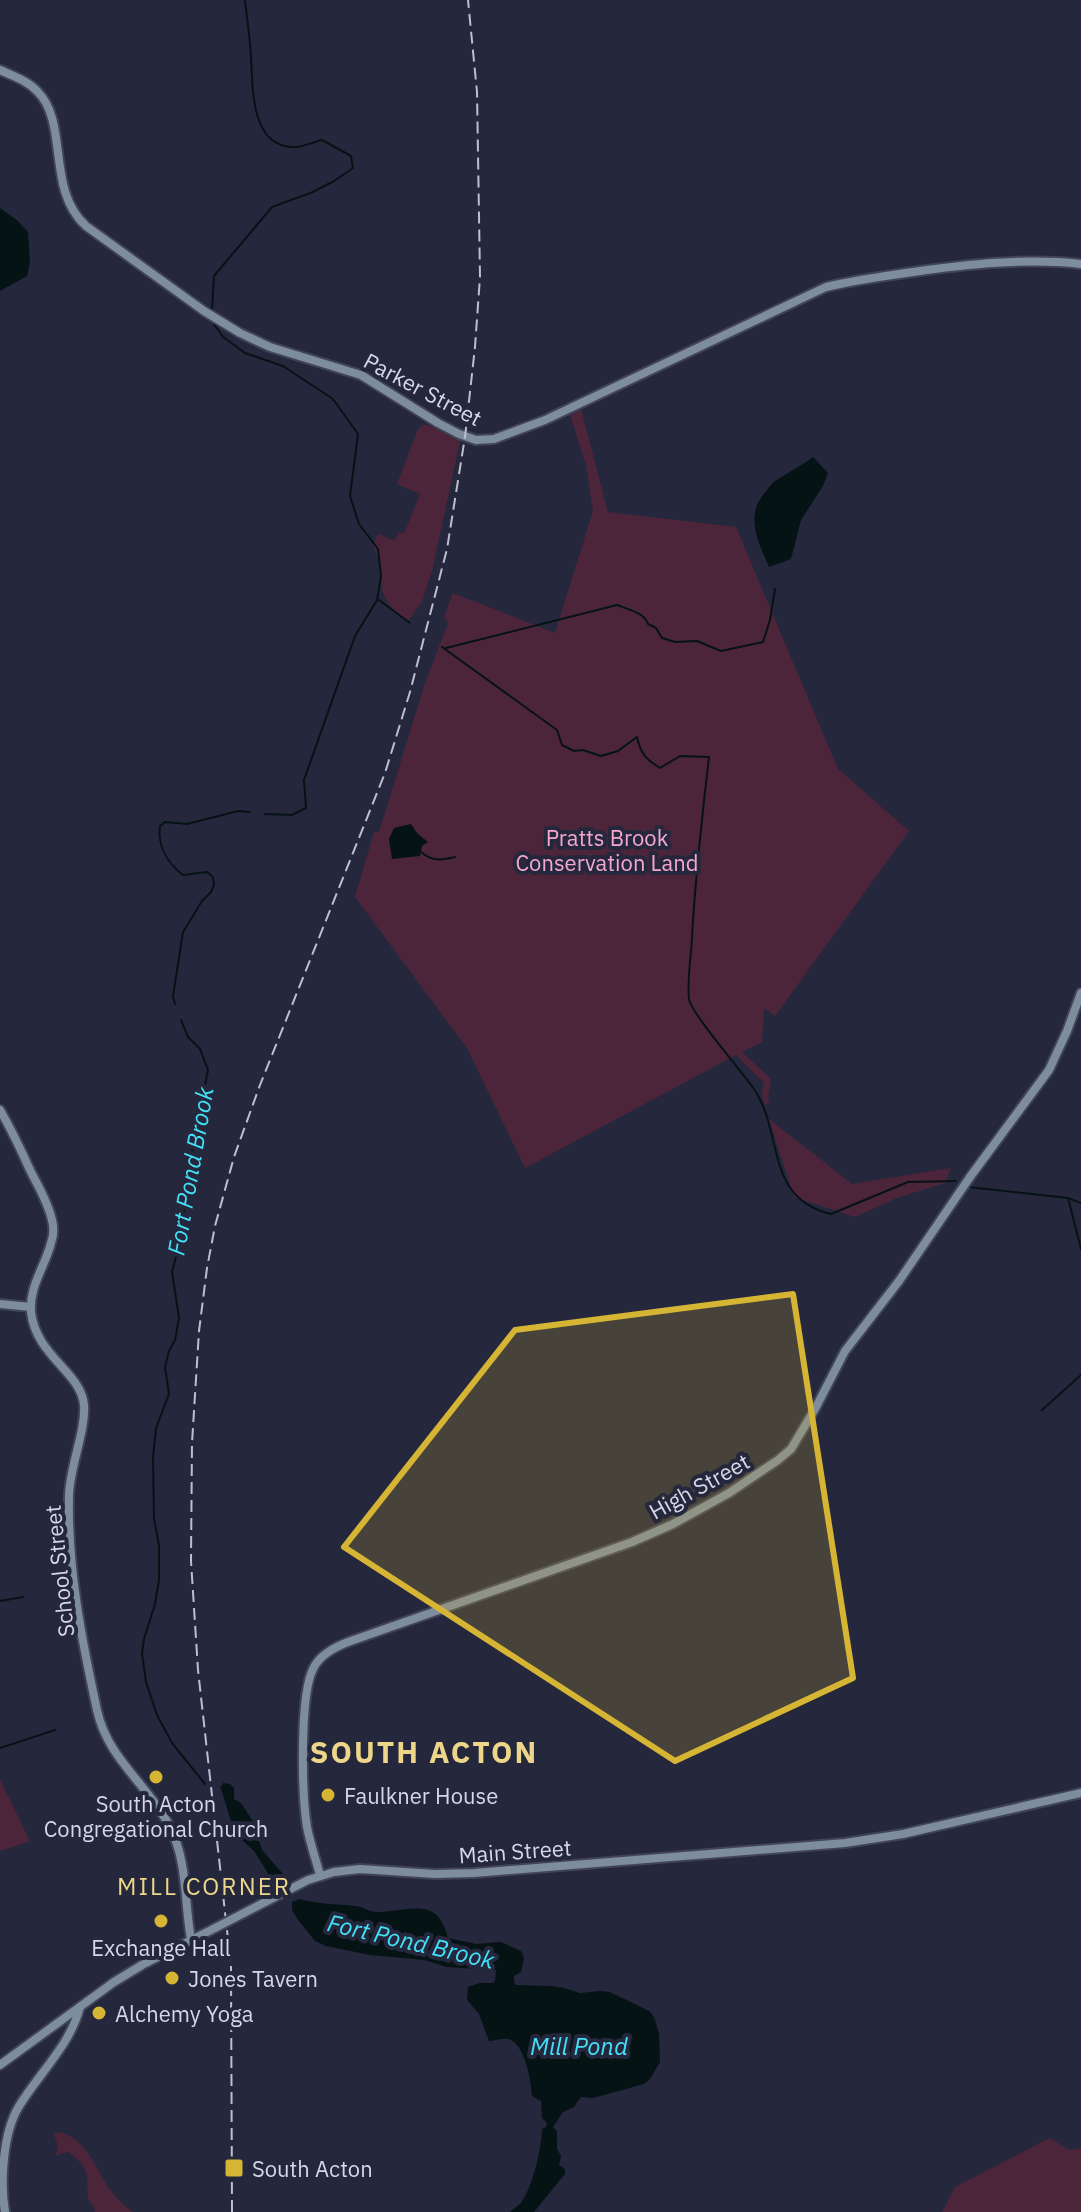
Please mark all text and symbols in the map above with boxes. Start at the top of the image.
street label: Parker Street [359,346,487,432]
park label: Pratts Brook Conservation Land [515,823,699,877]
water label: Fort Pond Brook [159,1084,221,1258]
street label: High Street [644,1446,754,1526]
street label: School Street [38,1504,80,1638]
district label: SOUTH ACTON [310,1732,538,1771]
marker: South Acton Congregational Church [147,1768,165,1786]
place label: Faulkner House [344,1781,498,1810]
marker: Faulkner House [319,1786,337,1804]
place label: South Acton Congregational Church [44,1789,268,1843]
street label: Main Street [458,1833,572,1869]
district label: MILL CORNER [117,1870,291,1902]
water label: Fort Pond Brook [324,1906,498,1976]
marker: Exchange Hall [152,1912,170,1930]
place label: Exchange Hall [91,1933,231,1962]
place label: Jones Tavern [188,1964,318,1993]
marker: Jones Tavern [163,1969,181,1987]
place label: Alchemy Yoga [115,1999,254,2028]
marker: Alchemy Yoga [90,2004,108,2022]
water label: Mill Pond [530,2030,628,2062]
place label: South Acton [252,2154,373,2183]
marker: South Acton [223,2157,245,2179]

